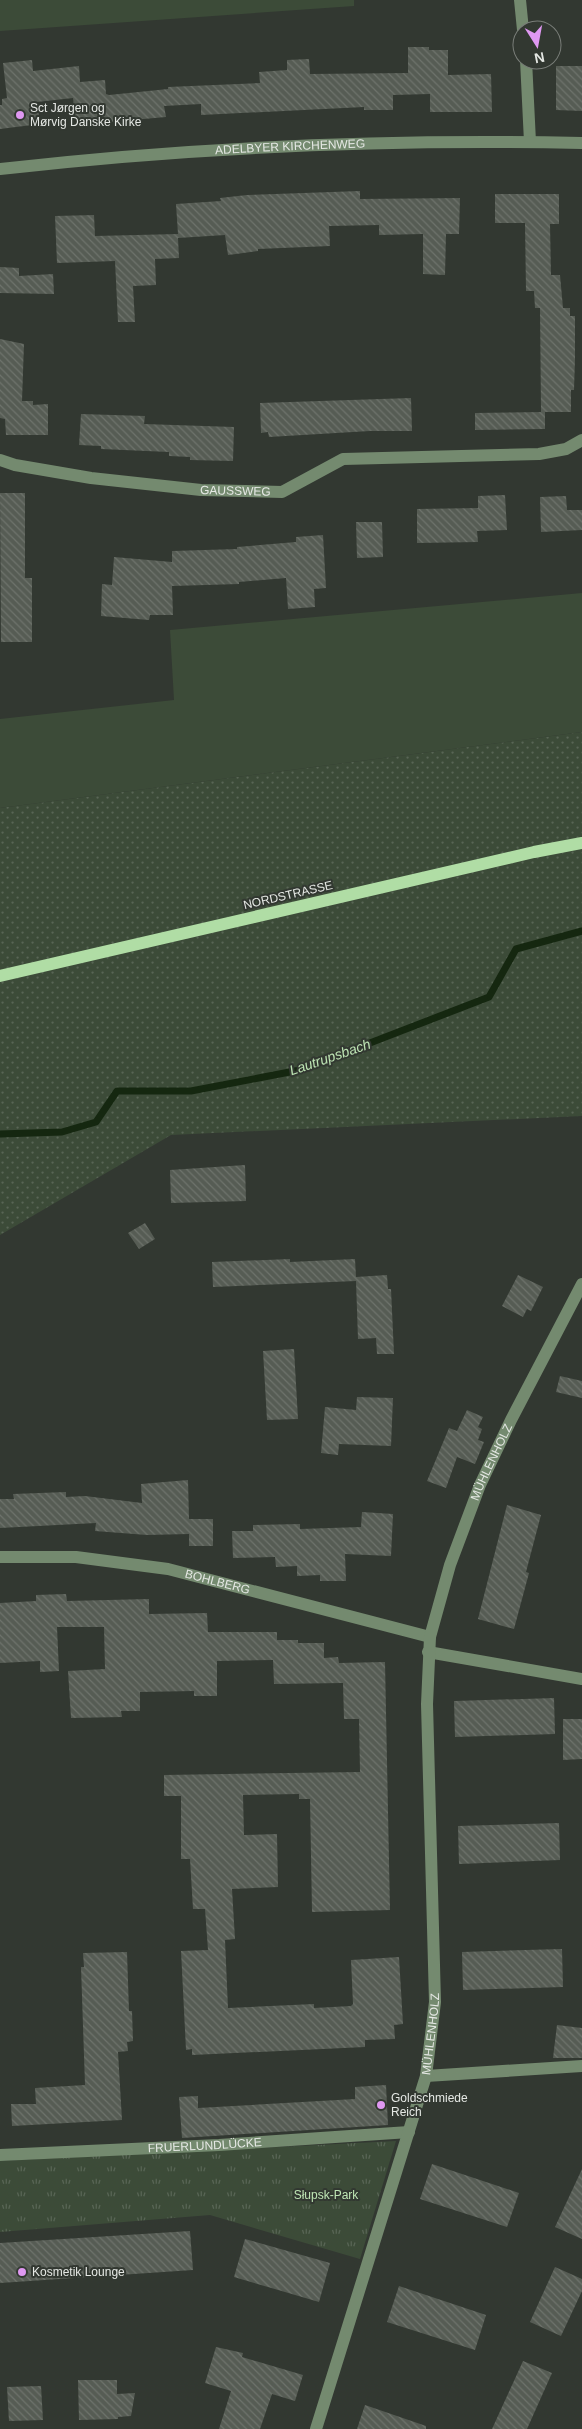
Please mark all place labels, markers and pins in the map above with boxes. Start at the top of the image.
place label: Sct Jørgen og Mørvig Danske Kirke [30,101,142,129]
marker: Sct Jørgen og Mørvig Danske Kirke [14,109,26,121]
place label: Goldschmiede Reich [391,2091,468,2119]
marker: Goldschmiede Reich [375,2099,387,2111]
place label: Kosmetik Lounge [32,2265,125,2279]
marker: Kosmetik Lounge [16,2266,28,2278]

